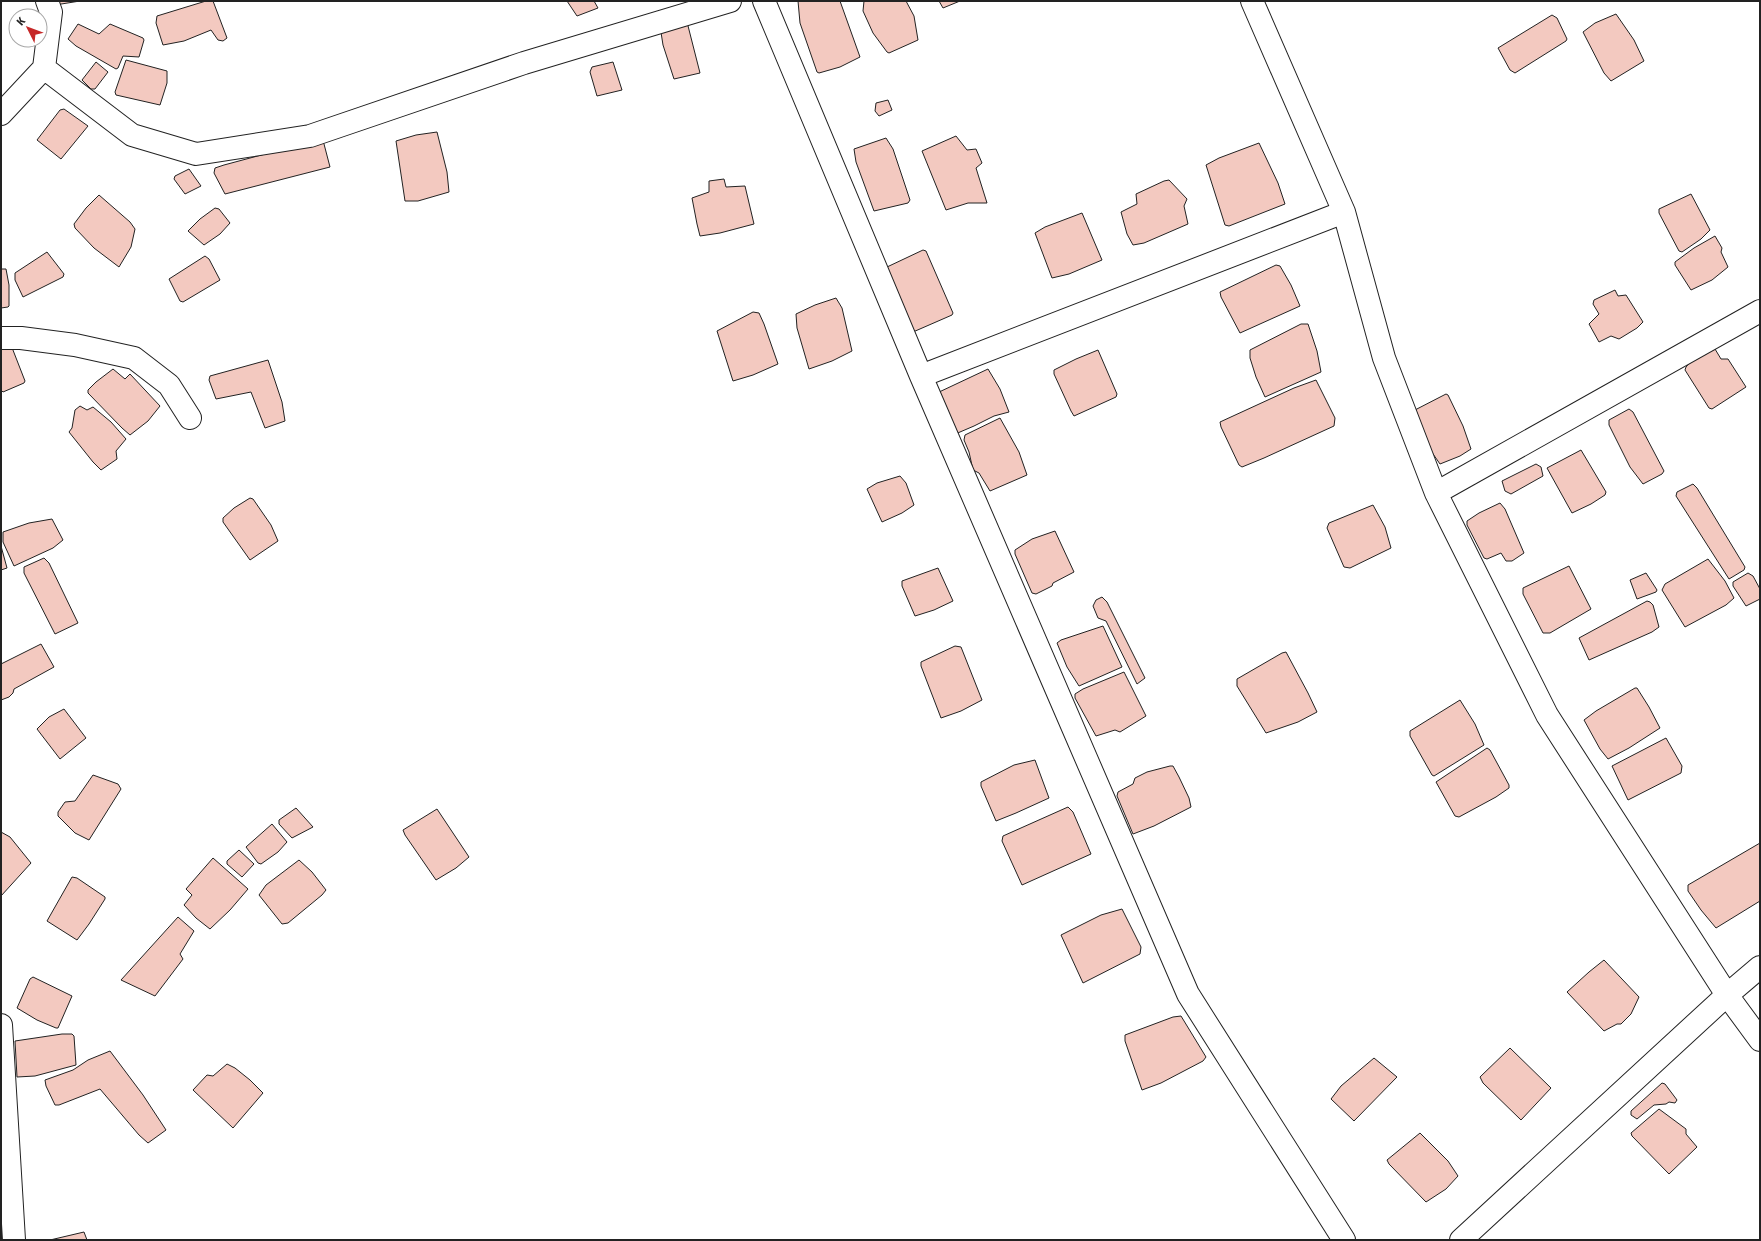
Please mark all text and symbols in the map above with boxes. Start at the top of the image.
north arrow [8,8,48,48]
text: K [14,14,28,28]

